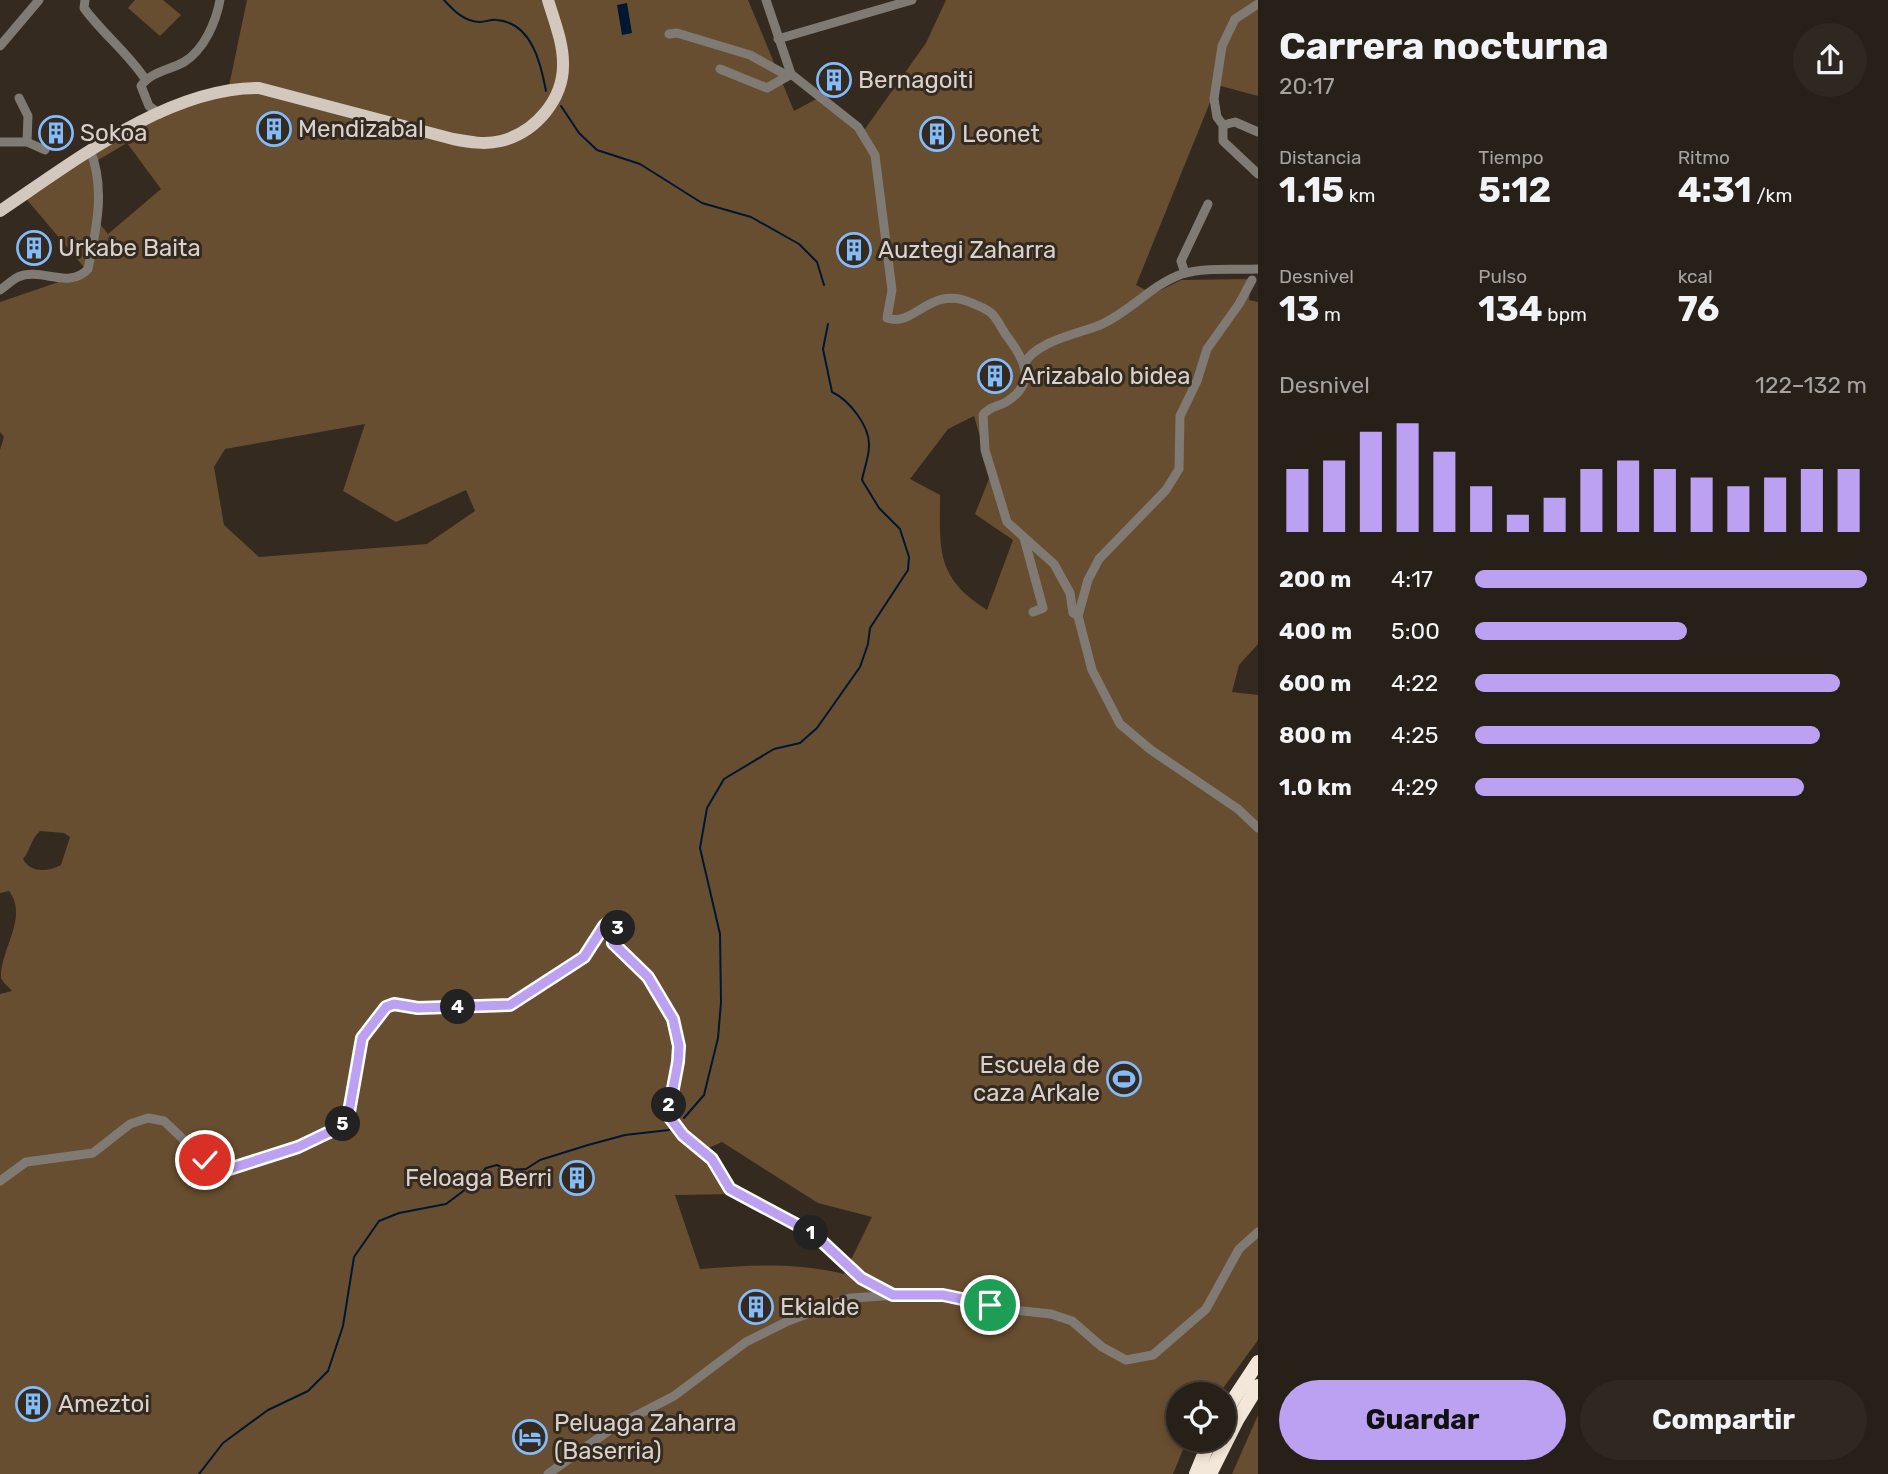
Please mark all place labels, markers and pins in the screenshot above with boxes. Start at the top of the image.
building icon: Bernagoiti [815,61,853,99]
place label: Bernagoiti [858,66,974,94]
building icon: Mendizabal [255,110,293,148]
building icon: Sokoa [37,114,75,152]
place label: Mendizabal [298,115,424,143]
building icon: Leonet [918,115,956,153]
place label: Sokoa [80,119,148,147]
place label: Leonet [962,120,1040,148]
building icon: Urkabe Baita [15,229,53,267]
building icon: Auztegi Zaharra [835,231,873,269]
place label: Urkabe Baita [58,234,201,262]
place label: Auztegi Zaharra [878,236,1056,264]
building icon: Arizabalo bidea [976,357,1014,395]
place label: Arizabalo bidea [1020,362,1191,390]
pin: 3 [600,911,636,946]
pin: 4 [440,990,476,1024]
place label: Escuela de caza Arkale [973,1051,1100,1107]
sports icon: Escuela de caza Arkale [1105,1060,1143,1098]
pin: 2 [652,1088,686,1122]
pin: 5 [326,1106,360,1142]
pin [175,1130,235,1190]
building icon: Feloaga Berri [558,1159,596,1197]
place label: Feloaga Berri [405,1164,552,1192]
pin: 1 [794,1216,828,1250]
pin [960,1275,1020,1335]
building icon: Ekialde [737,1288,775,1326]
place label: Ekialde [780,1293,860,1321]
building icon: Ameztoi [14,1385,52,1423]
place label: Ameztoi [58,1390,150,1418]
place label: Peluaga Zaharra (Baserria) [554,1409,736,1465]
hotel icon: Peluaga Zaharra (Baserria) [511,1418,549,1456]

